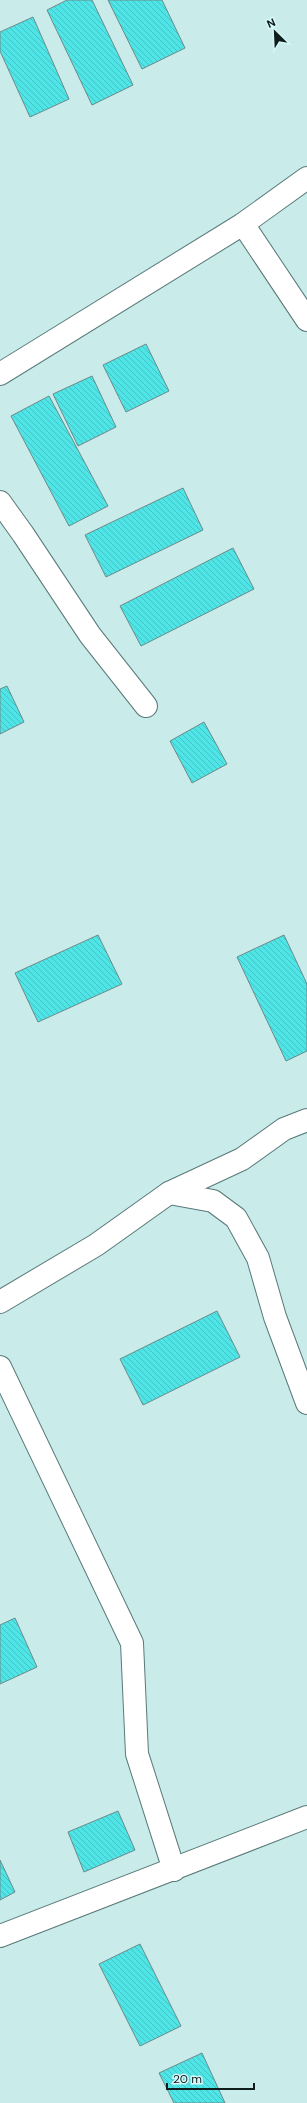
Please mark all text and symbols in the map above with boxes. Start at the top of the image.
north arrow [255,12,295,52]
text: N [264,15,277,31]
scale bar [167,2065,254,2091]
text: 20 m [173,2071,202,2087]

